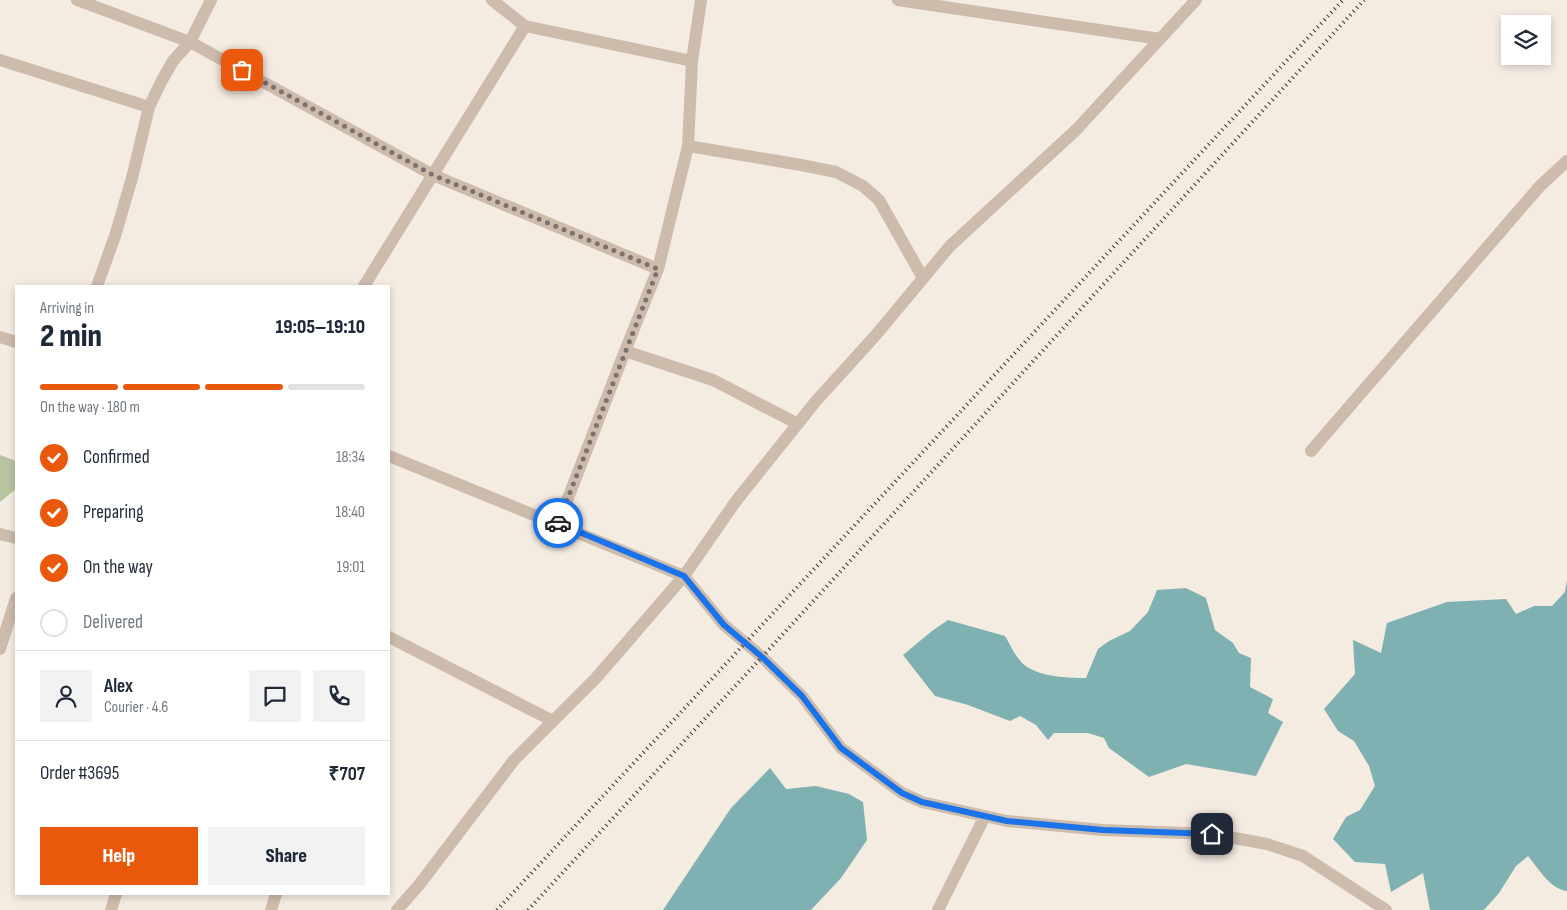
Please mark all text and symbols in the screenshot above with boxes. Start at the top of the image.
map controls [1501,15,1551,65]
button: layers [1501,15,1551,65]
pin [221,49,263,91]
icon: bag [228,56,256,84]
text: Arriving in [40,299,94,318]
text: 19:05–19:10 [275,316,365,339]
text: 2 min [40,317,102,356]
text: On the way · 180 m [40,398,140,417]
icon: check [40,444,68,472]
text: Confirmed [83,446,150,469]
text: 18:34 [336,448,365,467]
courier [533,498,583,548]
icon: check [40,499,68,527]
text: Preparing [83,501,144,524]
text: 18:40 [336,503,365,522]
icon: car [544,509,572,537]
icon: check [40,554,68,582]
text: On the way [83,556,153,579]
text: 19:01 [337,558,365,577]
text: Delivered [83,611,143,634]
button: person [40,670,92,722]
button: chat [249,670,301,722]
button: phone [313,670,365,722]
text: Alex [104,675,133,698]
text: Courier · 4.6 [104,698,168,717]
text: Order #3695 [40,762,119,785]
text: ₹707 [329,763,365,786]
pin [1191,813,1233,855]
icon: home [1198,820,1226,848]
button: Help [40,827,198,885]
button: Share [208,827,365,885]

